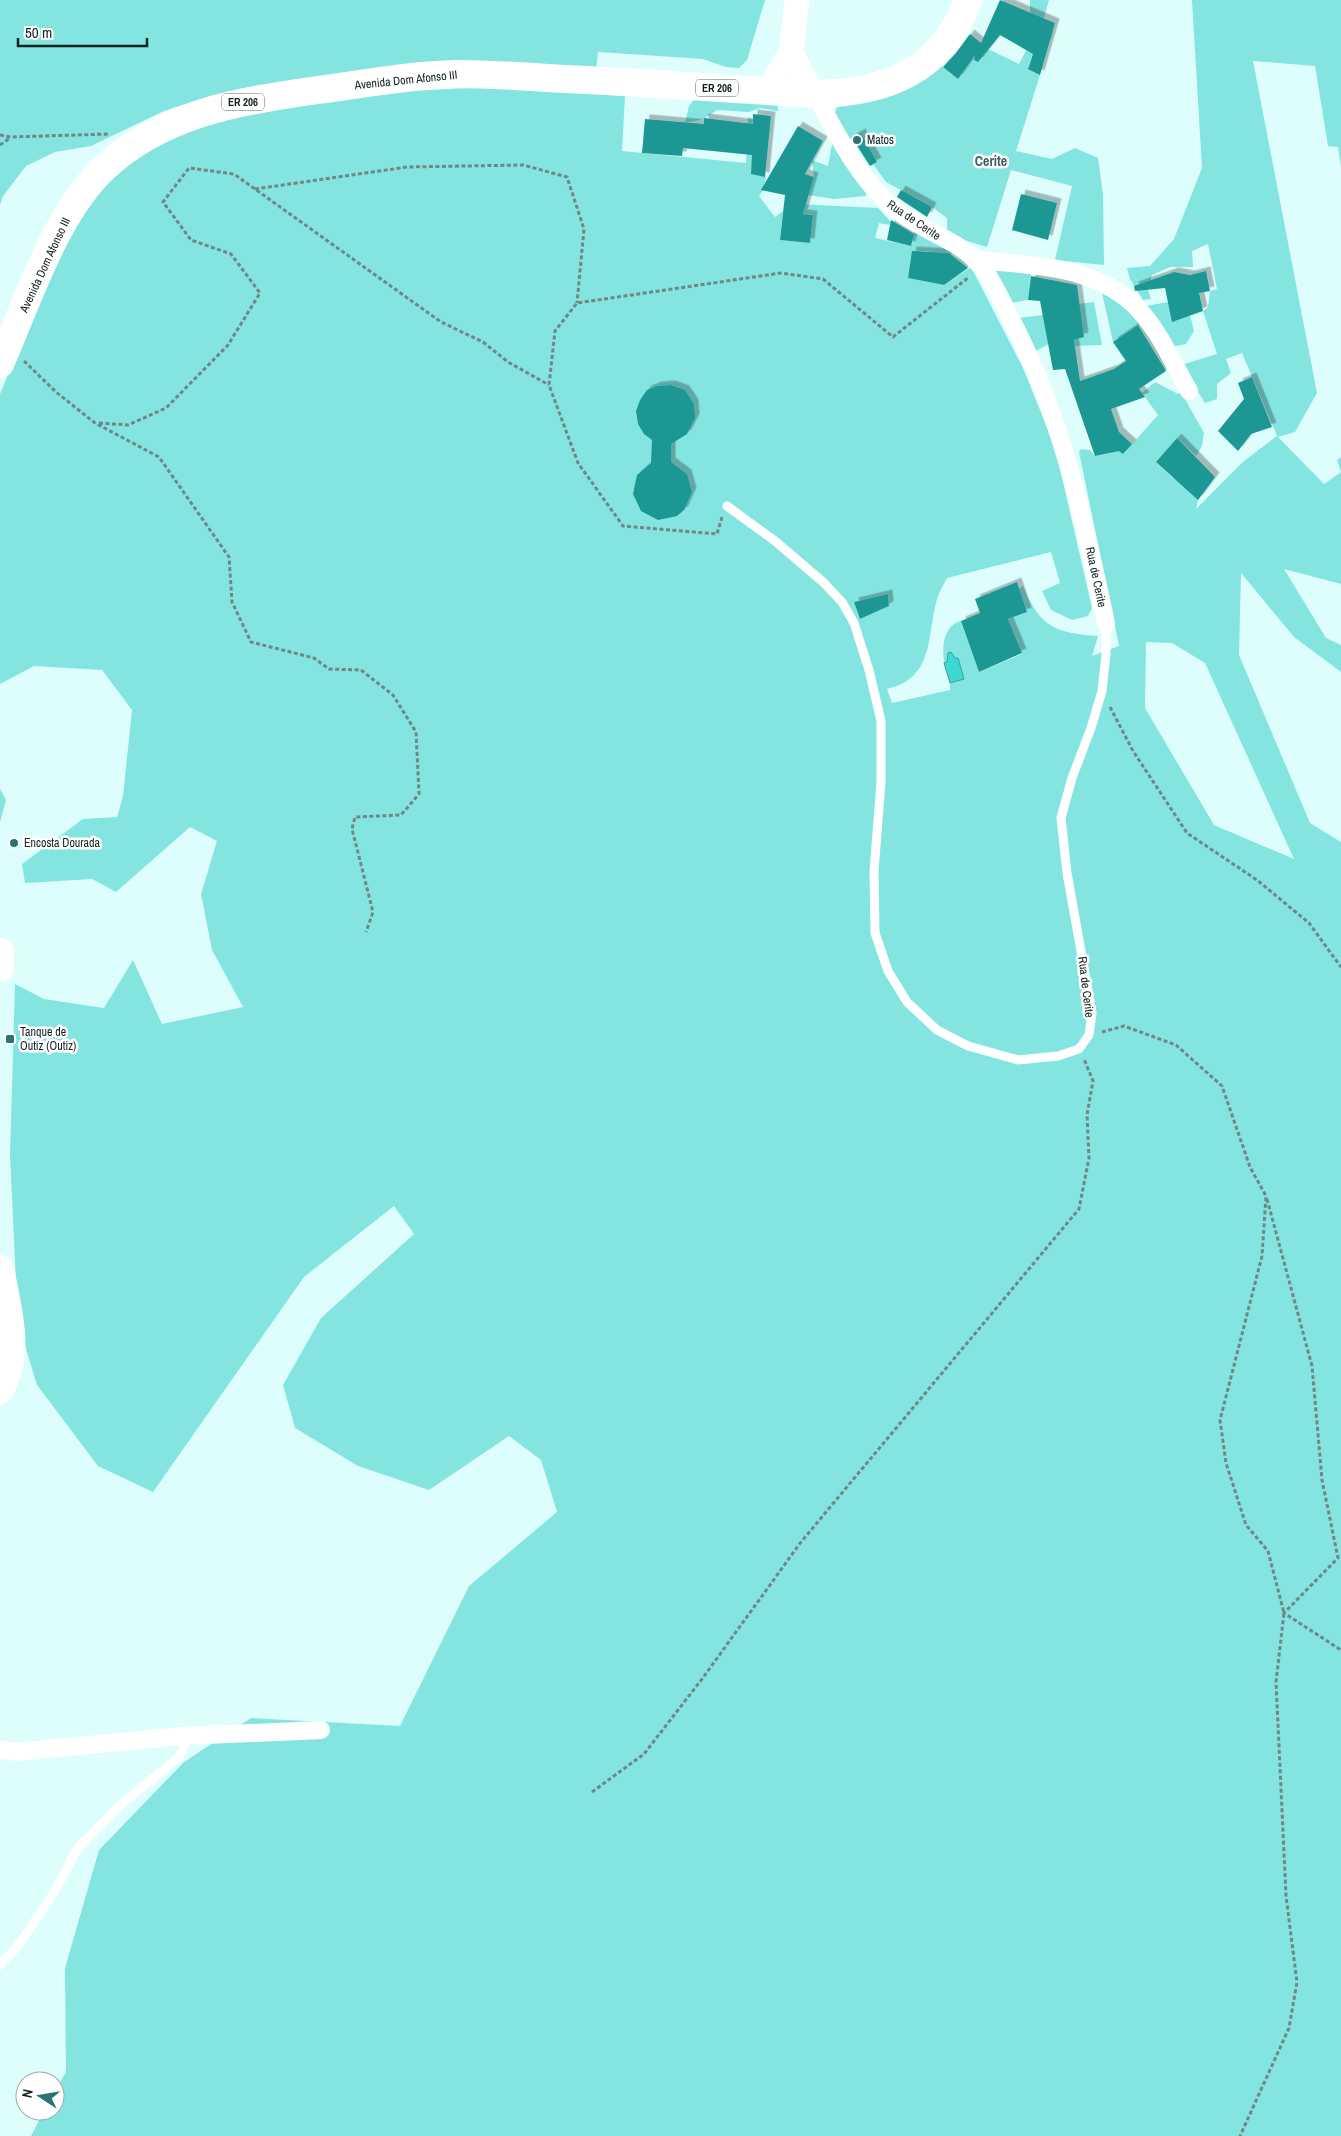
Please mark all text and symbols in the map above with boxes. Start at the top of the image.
scale bar [18,15,146,47]
text: 50 m [25,22,52,43]
street label: Avenida Dom Afonso III [353,67,458,93]
road number: ER 206 [696,80,738,96]
road number: ER 206 [222,94,264,110]
place label: Matos [867,132,894,148]
marker: Matos [851,134,863,146]
district label: Cerite [975,152,1007,170]
street label: Rua de Cerite [884,196,944,244]
street label: Avenida Dom Afonso III [16,215,74,316]
street label: Rua de Cerite [1082,545,1110,609]
place label: Encosta Dourada [24,835,101,851]
marker: Encosta Dourada [8,837,20,849]
street label: Rua de Cerite [1074,956,1098,1018]
place label: Tanque de Outiz (Outiz) [20,1024,76,1054]
marker: Tanque de Outiz (Outiz) [4,1033,16,1045]
north arrow [15,2071,65,2121]
text: N [18,2087,37,2099]

